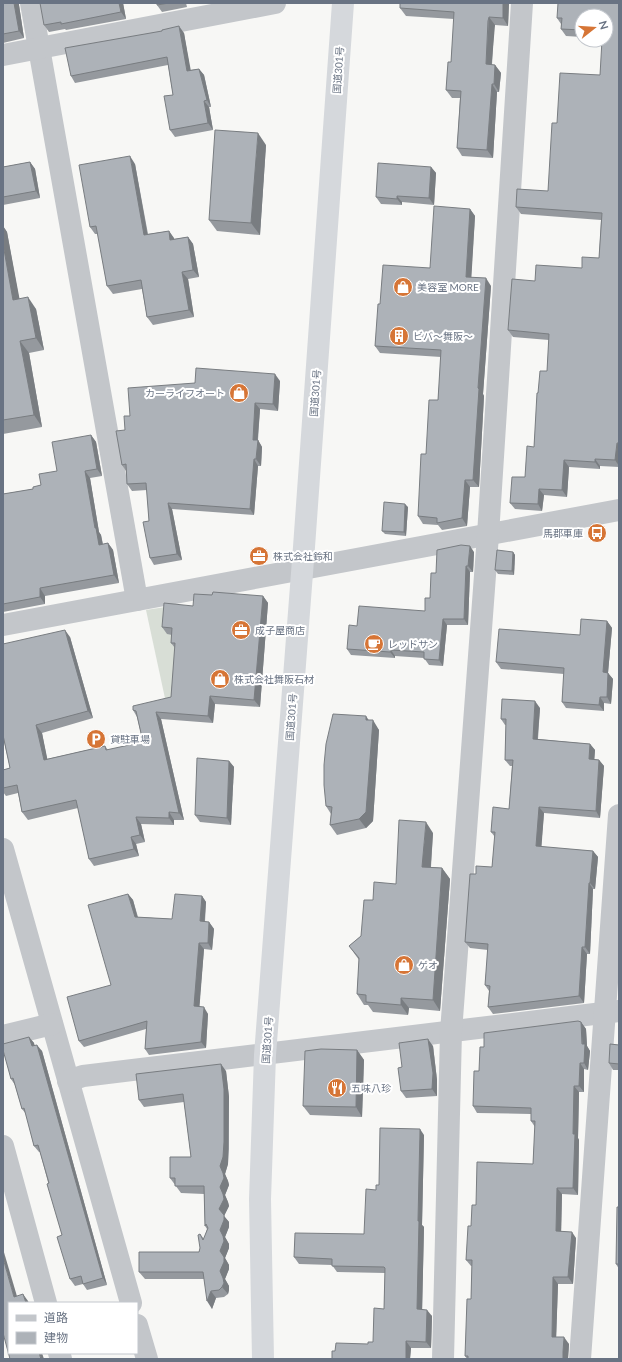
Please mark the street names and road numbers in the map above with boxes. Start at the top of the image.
street label: 国道301号 [330,46,346,94]
street label: 国道301号 [307,369,323,417]
street label: 国道301号 [283,693,299,741]
street label: 国道301号 [259,1016,275,1064]

